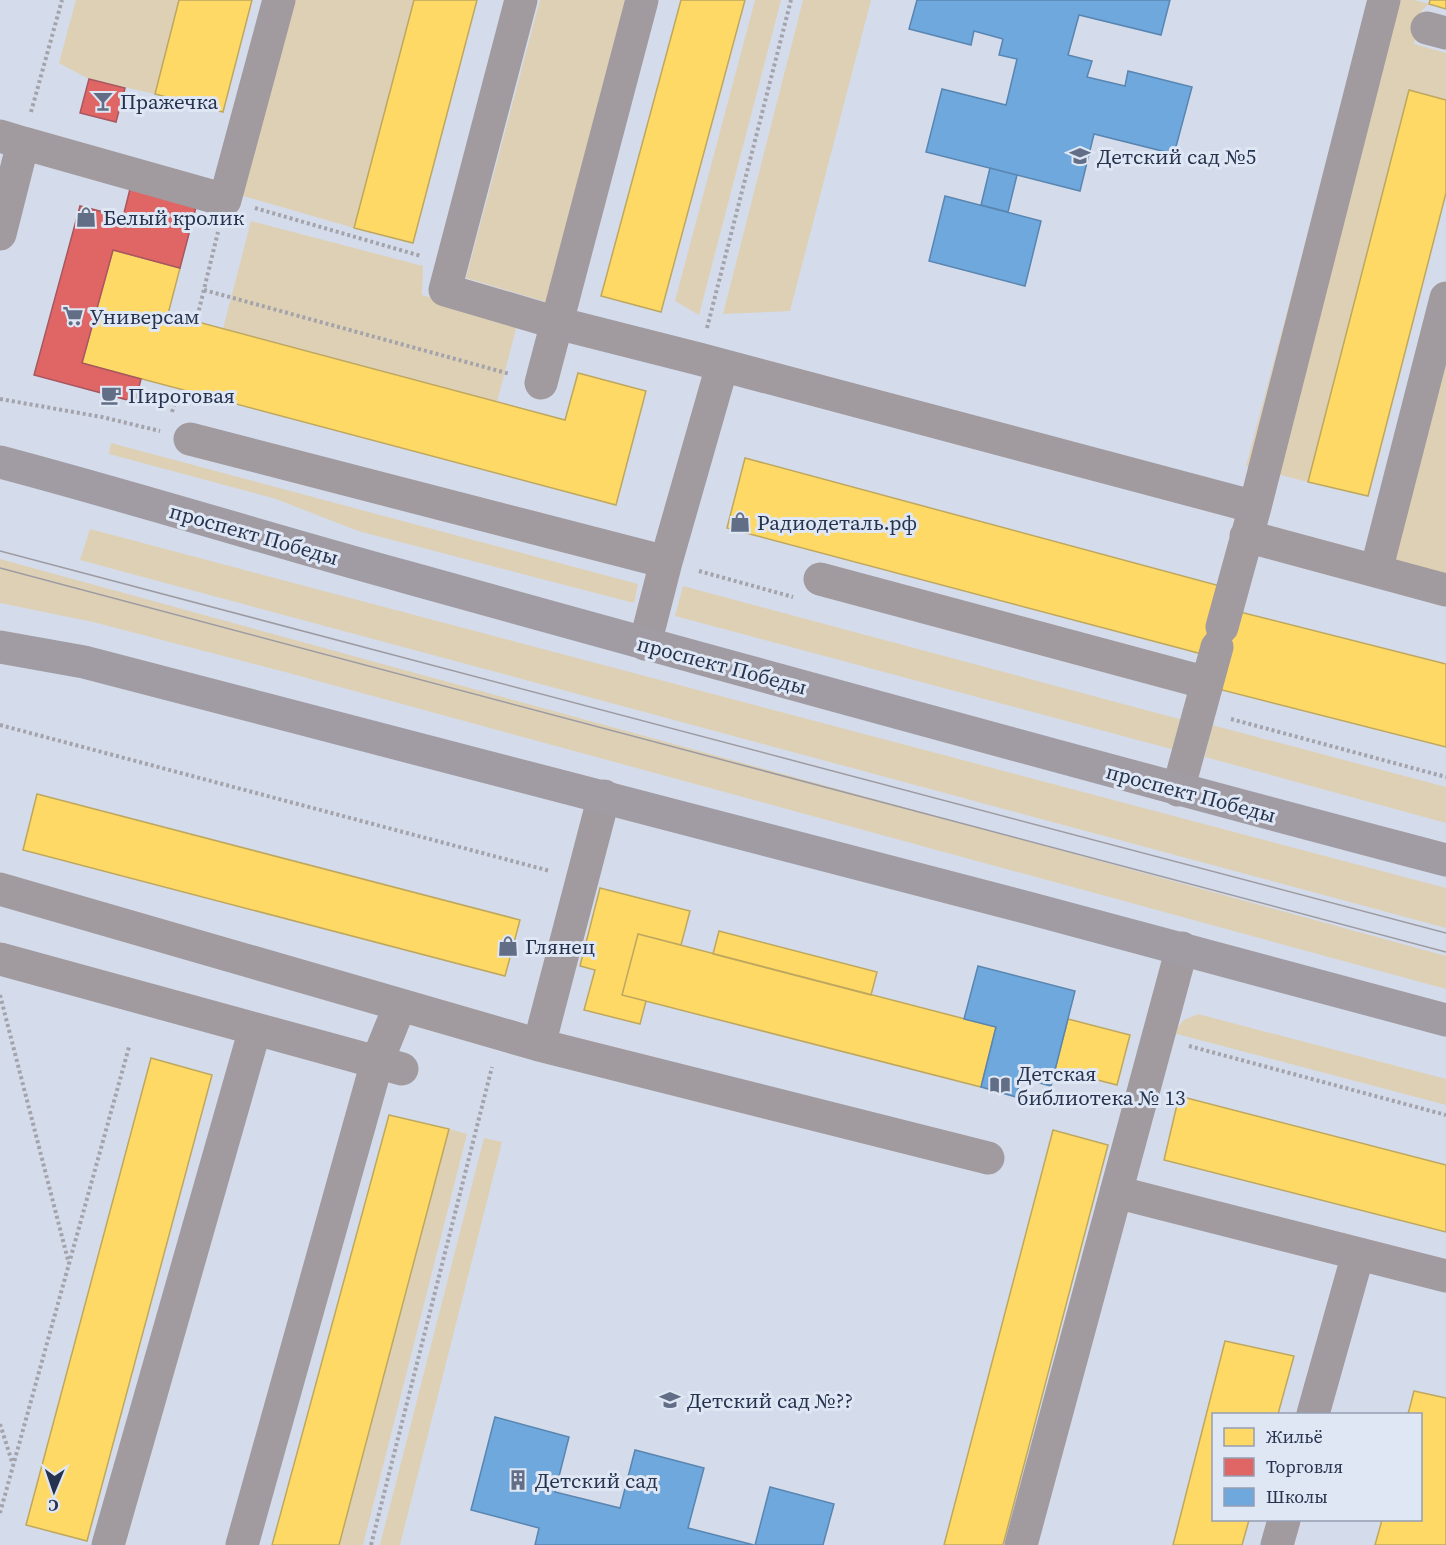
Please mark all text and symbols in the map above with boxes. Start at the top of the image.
place label: Пражечка [120,87,219,116]
bar icon: Пражечка [91,89,115,113]
place label: Детский сад №5 [1097,142,1256,171]
school or university icon: Детский сад №5 [1068,144,1092,168]
place label: Белый кролик [103,203,245,232]
shop icon: Белый кролик [74,205,98,229]
place label: Универсам [90,302,200,331]
supermarket icon: Универсам [61,304,85,328]
place label: Пироговая [128,381,235,410]
cafe icon: Пироговая [99,383,123,407]
street label: проспект Победы [166,496,342,572]
place label: Радиодеталь.рф [757,508,917,537]
shop icon: Радиодеталь.рф [728,510,752,534]
street label: проспект Победы [634,628,810,702]
street label: проспект Победы [1103,756,1279,830]
place label: Глянец [525,932,595,961]
shop icon: Глянец [496,934,520,958]
place label: Детская библиотека № 13 [1017,1059,1185,1112]
library icon: Детская библиотека № 13 [988,1073,1012,1097]
place label: Детский сад №?? [687,1386,853,1415]
school or university icon: Детский сад №?? [658,1388,682,1412]
legend [1212,1413,1422,1521]
text: Жильё [1266,1424,1323,1449]
text: Торговля [1266,1454,1343,1479]
north arrow [24,1461,84,1521]
place label: Детский сад [535,1466,658,1495]
building icon: Детский сад [506,1468,530,1492]
text: Школы [1266,1484,1328,1509]
text: С [48,1495,59,1517]

